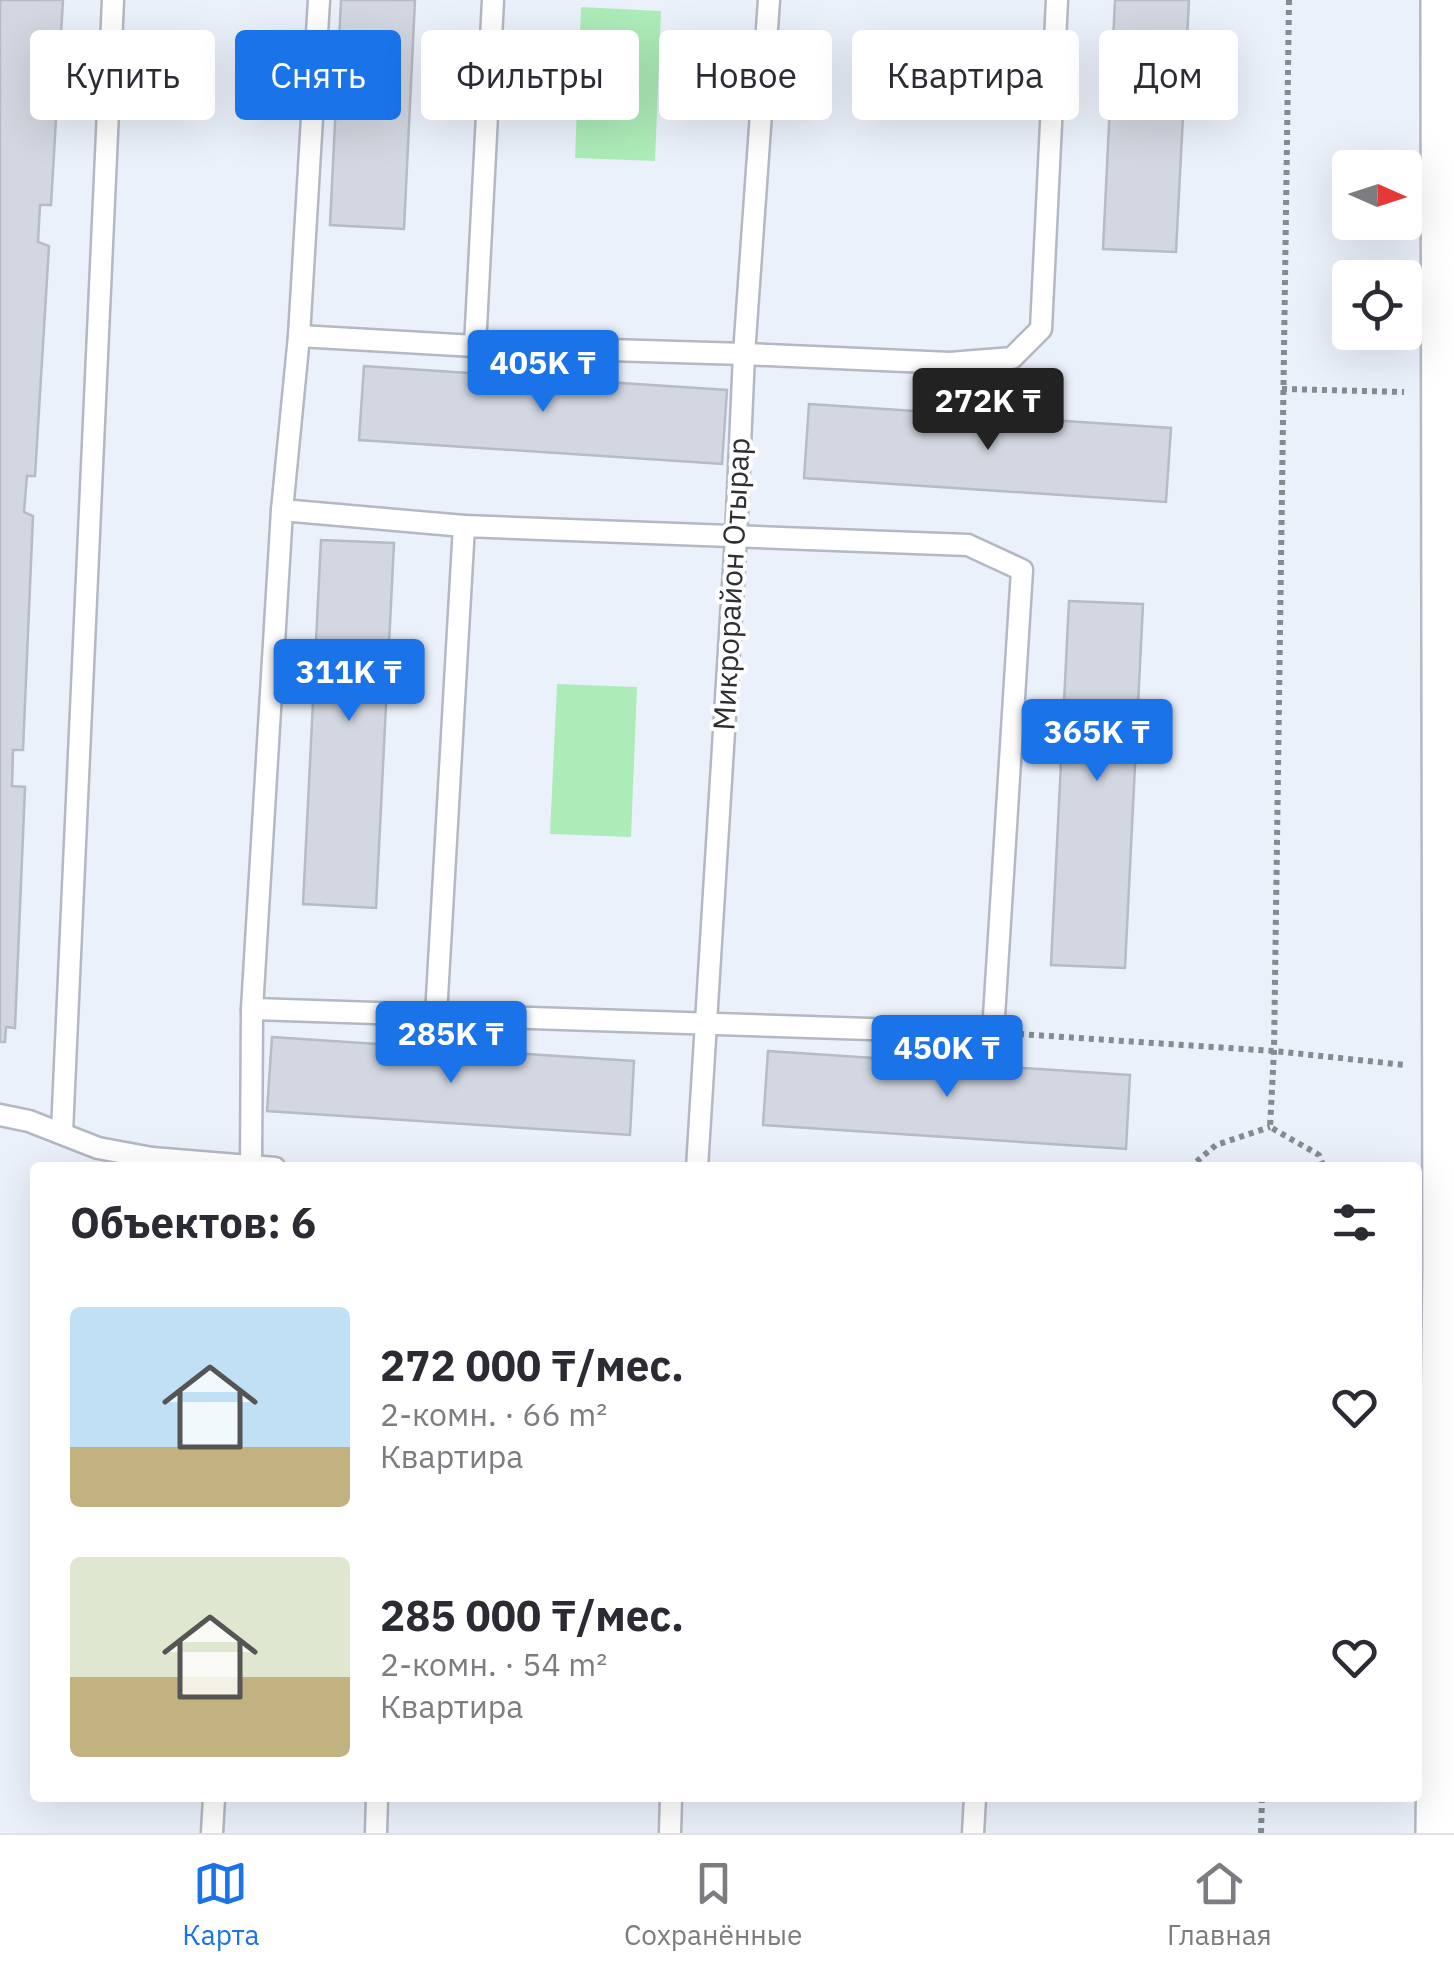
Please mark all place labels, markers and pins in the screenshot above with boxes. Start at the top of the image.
pin: 405K ₸ [462,330,624,415]
pin: 272K ₸ [907,368,1069,453]
pin: 311K ₸ [268,639,430,724]
pin: 365K ₸ [1016,699,1178,784]
pin: 285K ₸ [370,1001,532,1086]
pin: 450K ₸ [866,1015,1028,1100]

